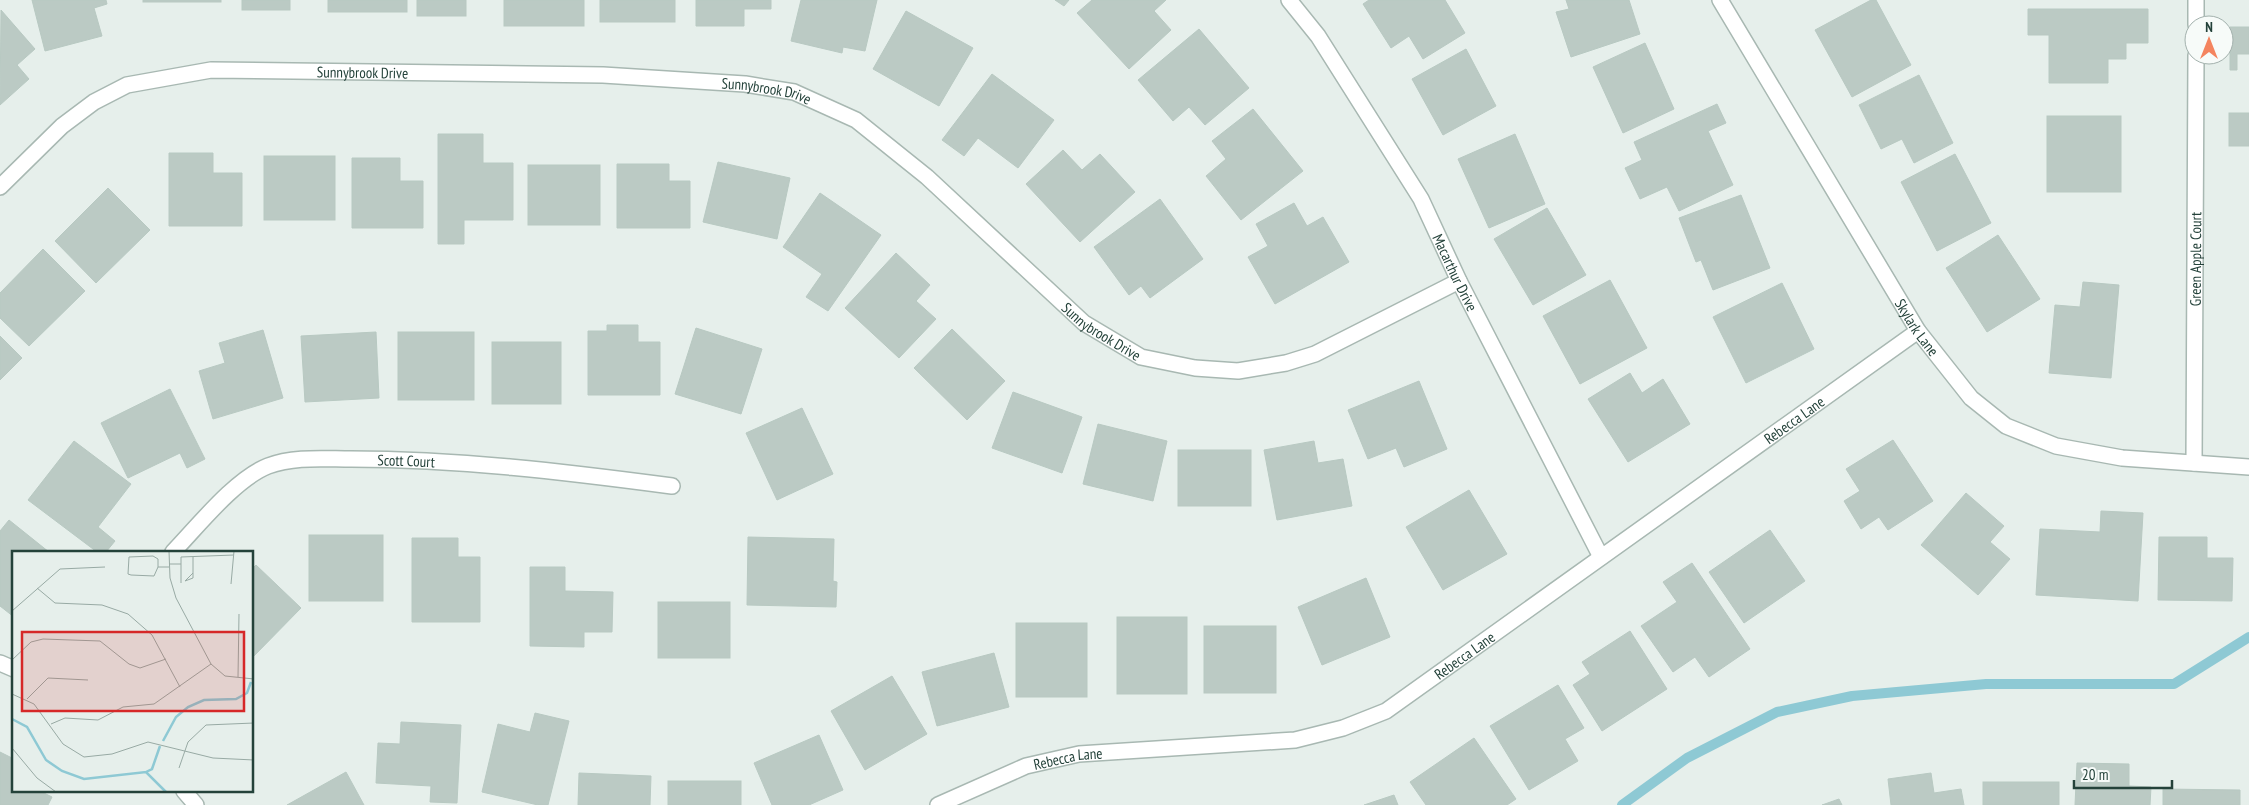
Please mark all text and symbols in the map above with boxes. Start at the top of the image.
north arrow [2184,15,2234,65]
text: N [2205,18,2213,36]
street label: Sunnybrook Drive [317,62,408,82]
street label: Sunnybrook Drive [721,73,815,108]
street label: Green Apple Court [2185,212,2205,306]
street label: Macarthur Drive [1429,231,1482,314]
street label: Skylark Lane [1891,295,1943,359]
street label: Sunnybrook Drive [1058,298,1145,364]
street label: Rebecca Lane [1760,392,1828,448]
street label: Scott Court [377,450,435,471]
inset map [12,551,254,792]
street label: Rebecca Lane [1430,627,1498,683]
street label: Rebecca Lane [1032,743,1103,774]
scale bar [2074,758,2172,790]
text: 20 m [2082,765,2108,784]

